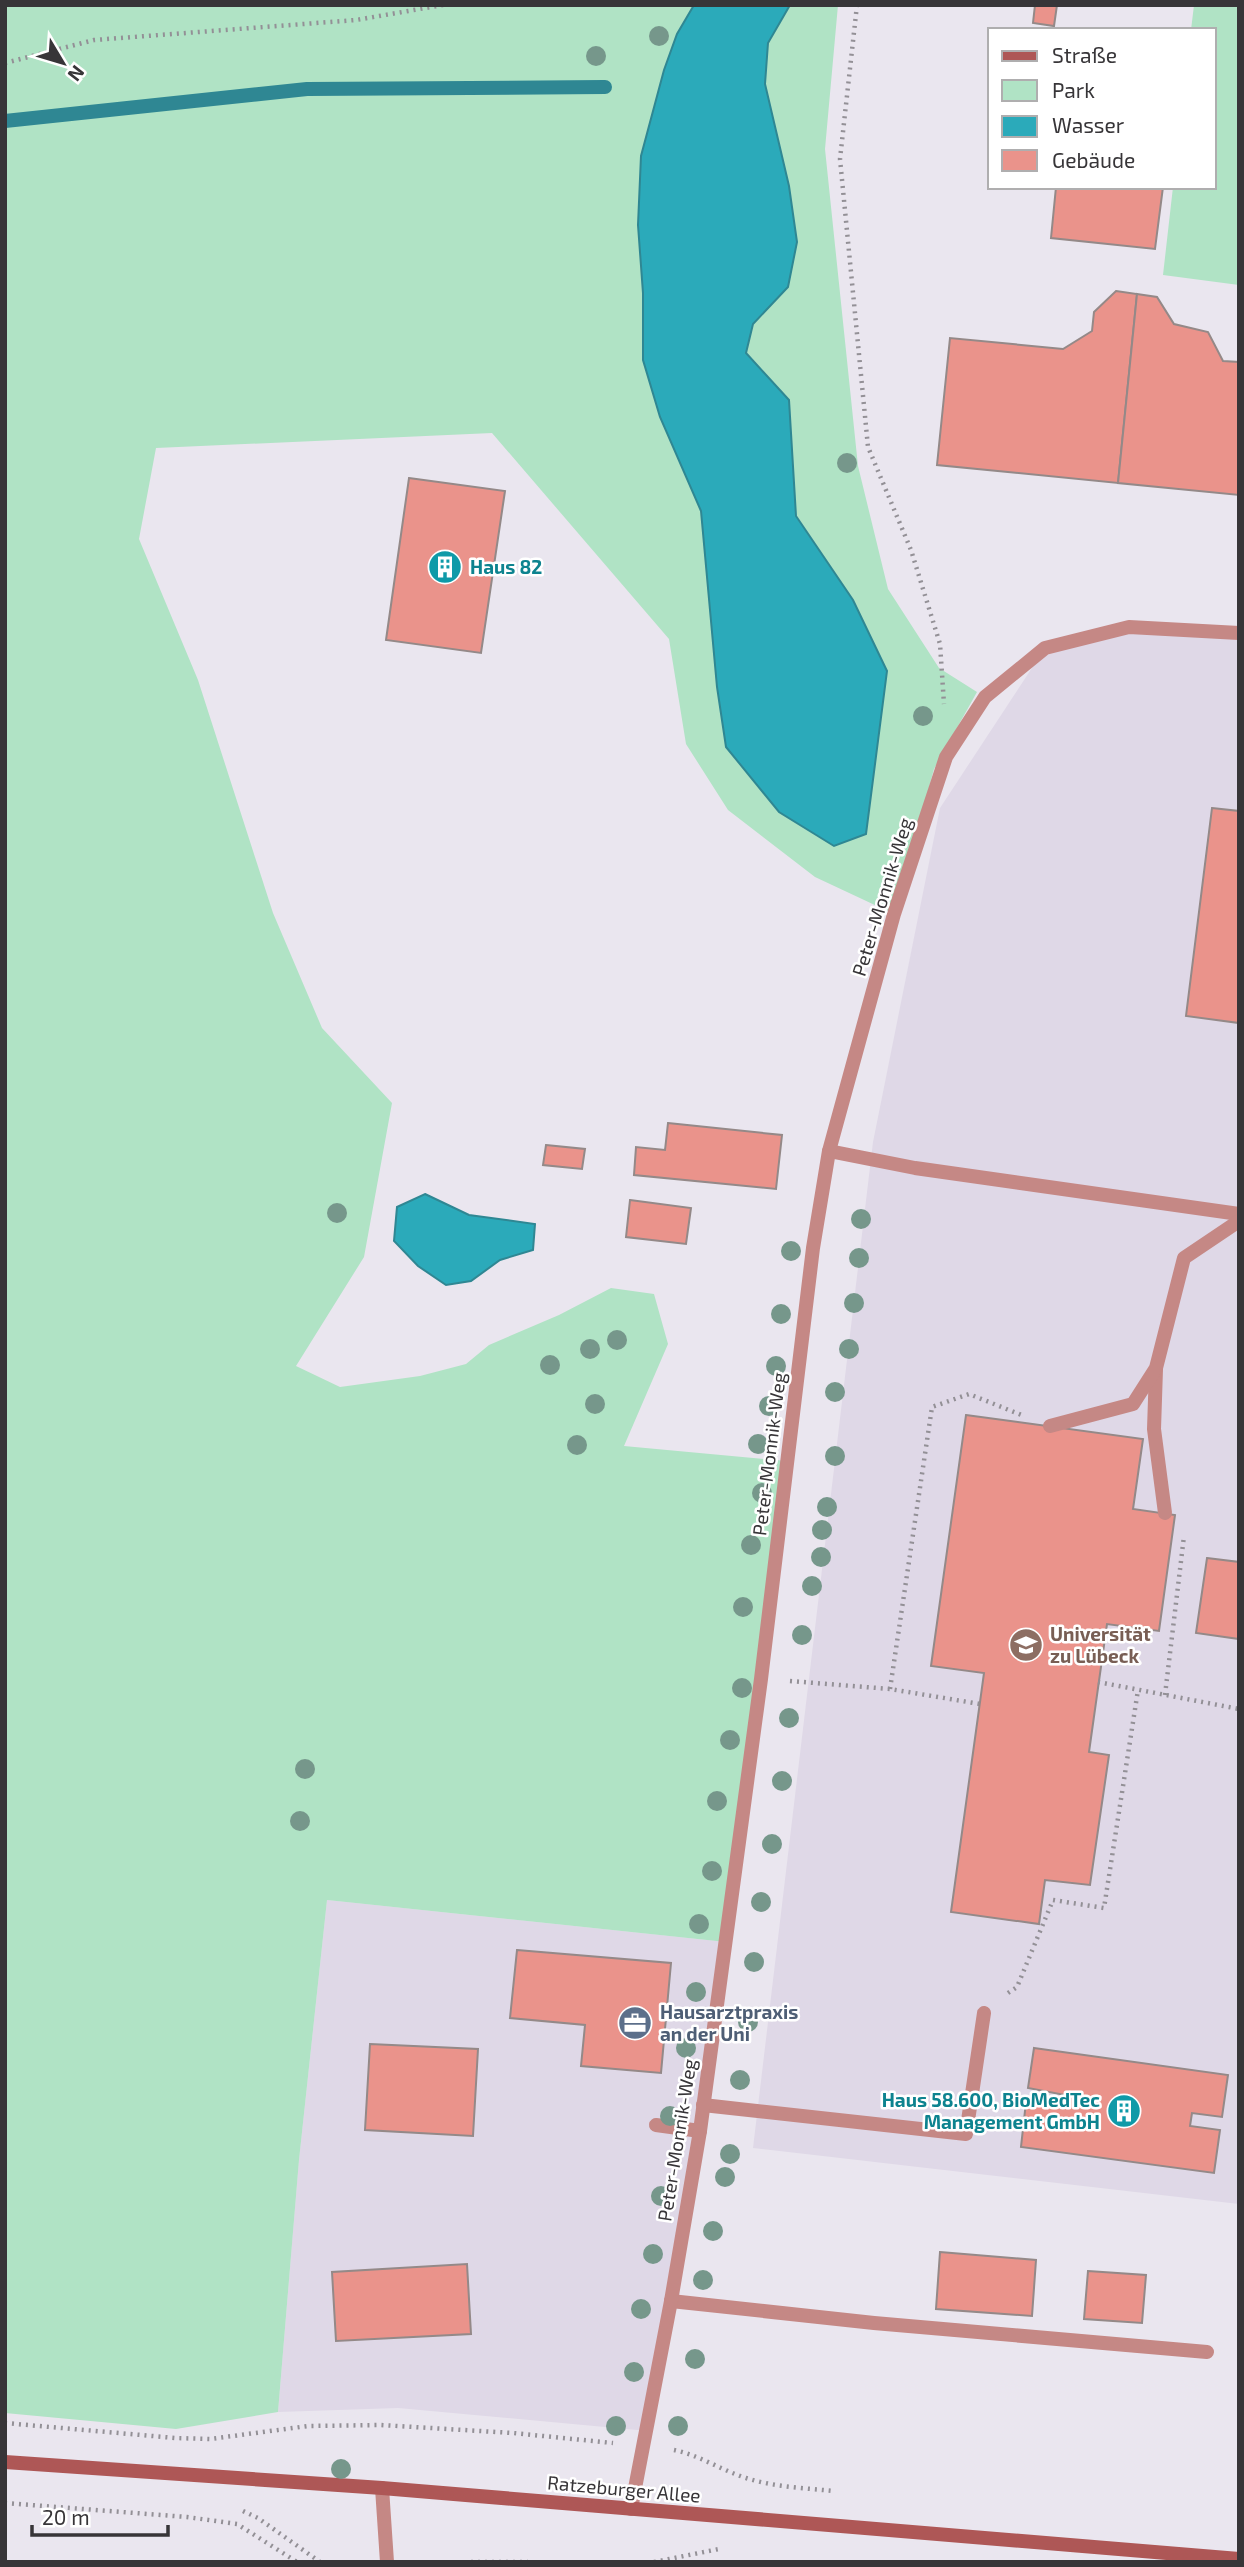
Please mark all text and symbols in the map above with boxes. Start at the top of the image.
north arrow [28,28,98,98]
legend [988,28,1216,189]
text: Straße [1052,42,1117,67]
text: N [64,61,90,86]
text: Park [1052,77,1095,102]
text: Wasser [1052,112,1125,137]
text: Gebäude [1052,147,1135,172]
building icon: Haus 82 [426,548,464,586]
place label: Haus 82 [470,555,542,578]
street label: Peter-Monnik-Weg [847,815,917,979]
street label: Peter-Monnik-Weg [747,1371,790,1537]
place label: Universität zu Lübeck [1050,1622,1151,1667]
school or university icon: Universität zu Lübeck [1007,1626,1045,1664]
place label: Hausarztpraxis an der Uni [660,2000,798,2045]
office icon: Hausarztpraxis an der Uni [616,2004,654,2042]
street label: Peter-Monnik-Weg [652,2057,701,2223]
place label: Haus 58.600, BioMedTec Management GmbH [882,2088,1100,2133]
building icon: Haus 58.600, BioMedTec Management GmbH [1105,2092,1143,2130]
street label: Ratzeburger Allee [546,2470,702,2507]
scale bar [32,2494,168,2538]
text: 20 m [42,2504,90,2529]

